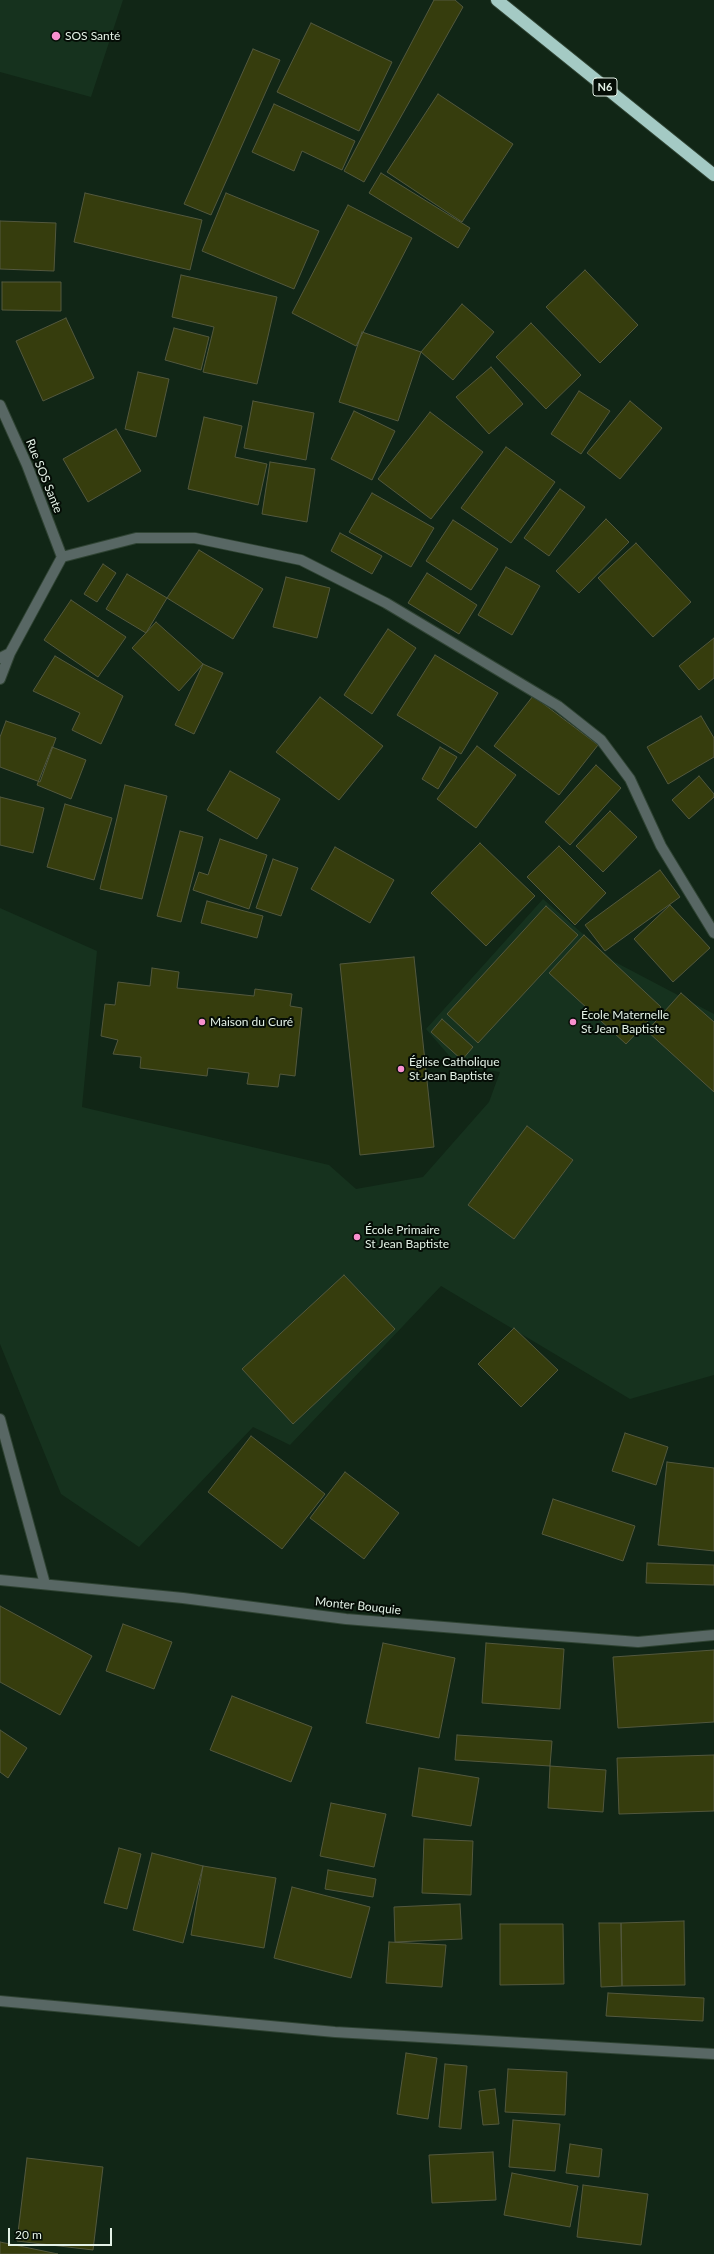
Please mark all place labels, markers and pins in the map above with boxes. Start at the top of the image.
place label: SOS Santé [65,29,120,43]
marker: SOS Santé [50,30,62,42]
place label: École Maternelle St Jean Baptiste [581,1008,669,1036]
place label: Maison du Curé [210,1015,293,1029]
marker: Maison du Curé [197,1017,207,1027]
marker: École Maternelle St Jean Baptiste [568,1017,578,1027]
place label: Église Catholique St Jean Baptiste [409,1055,499,1083]
marker: Église Catholique St Jean Baptiste [396,1064,406,1074]
place label: École Primaire St Jean Baptiste [365,1223,449,1251]
marker: École Primaire St Jean Baptiste [352,1232,362,1242]

